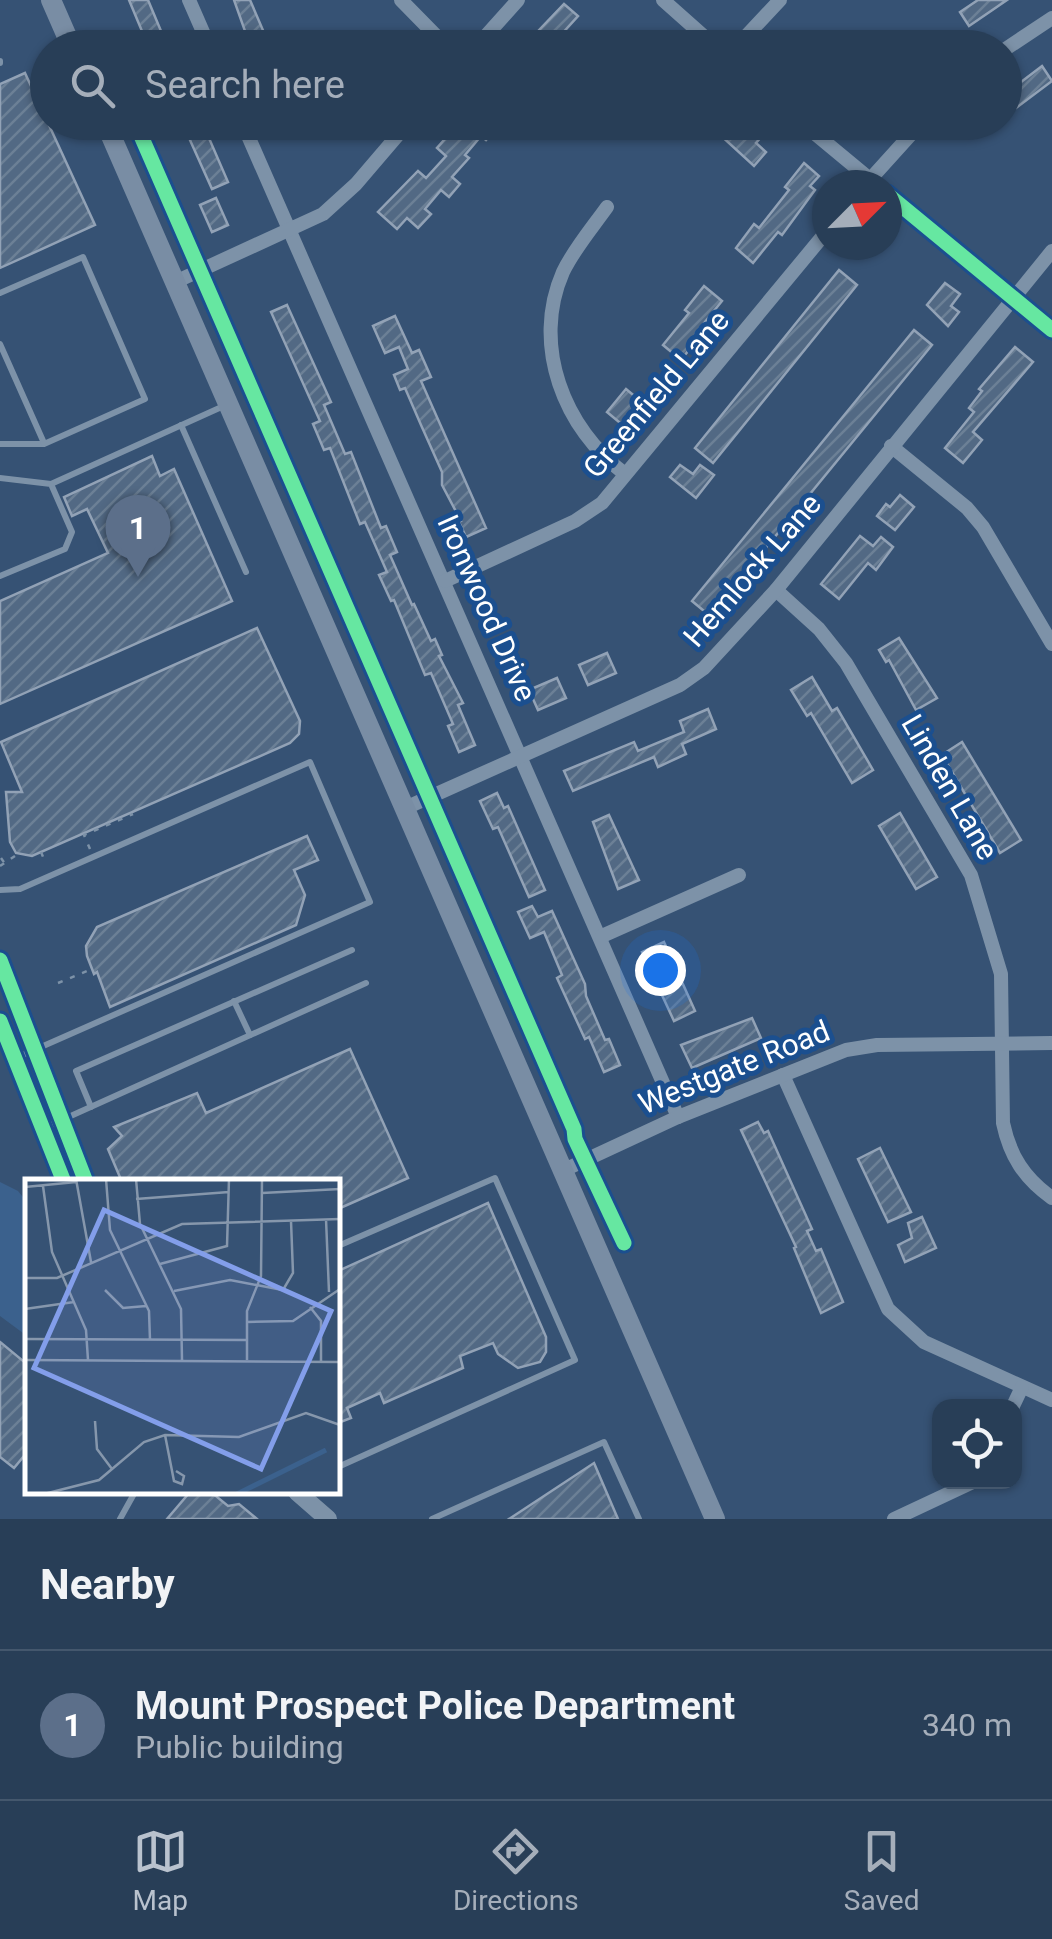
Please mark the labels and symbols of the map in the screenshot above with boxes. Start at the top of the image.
north arrow [812,170,902,260]
street label: Greenfield Lane [576,303,736,485]
street label: Hemlock Lane [676,486,828,654]
pin: 1 [106,494,170,577]
street label: Ironwood Drive [430,509,544,707]
street label: Linden Lane [894,708,1006,866]
your location [635,945,686,996]
street label: Westgate Road [634,1013,834,1121]
inset map [25,1179,340,1494]

